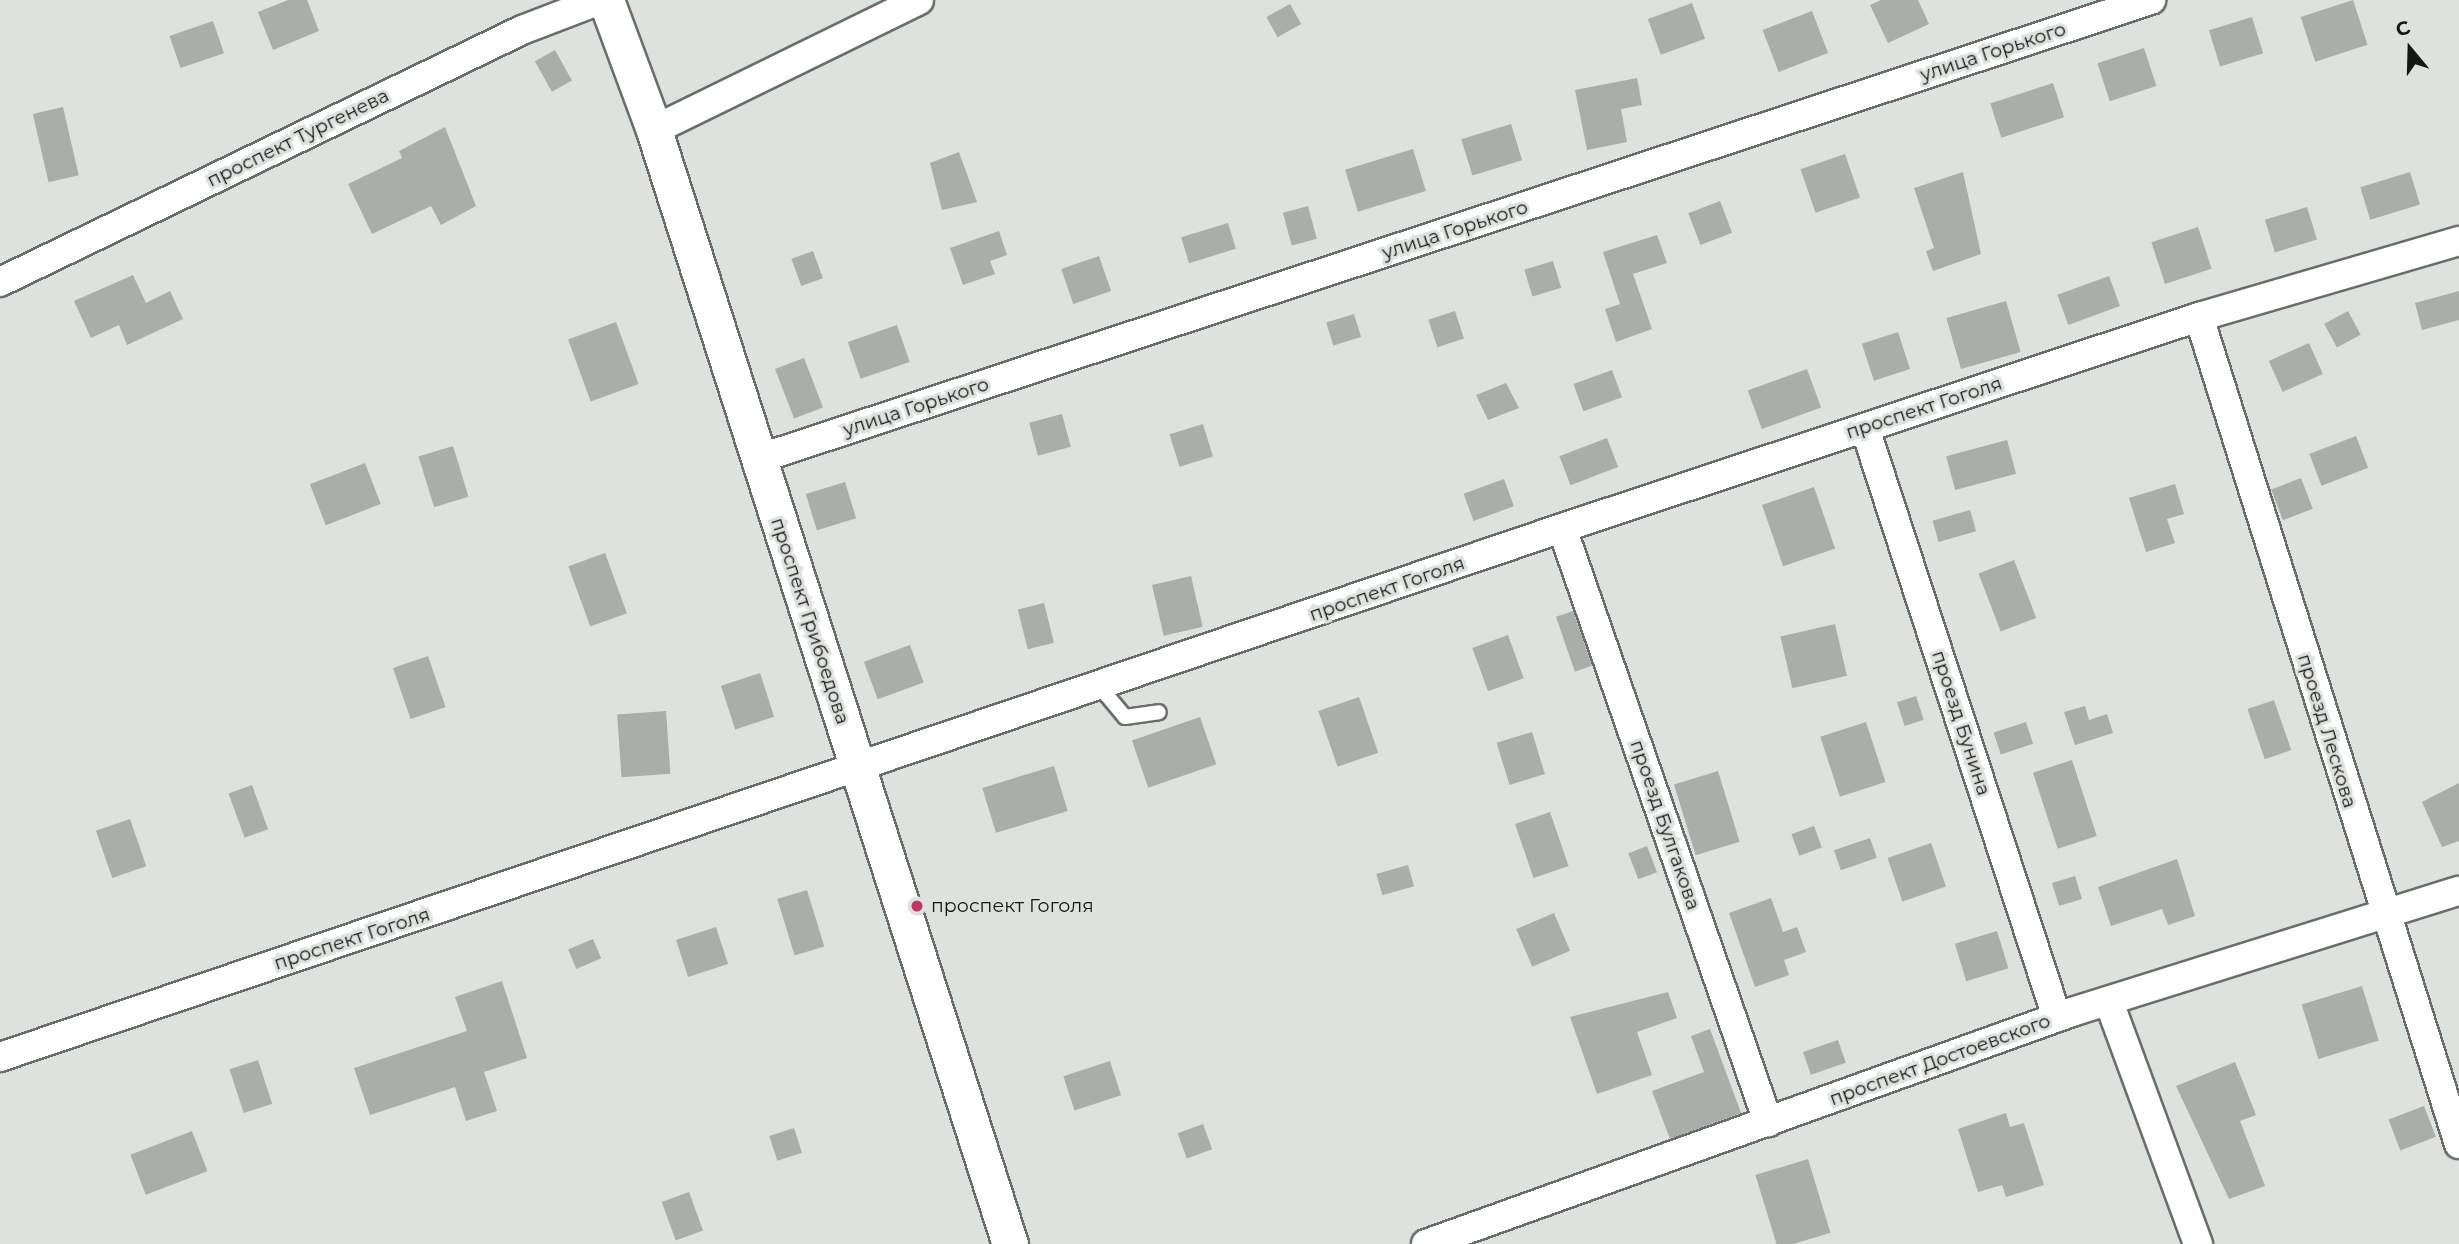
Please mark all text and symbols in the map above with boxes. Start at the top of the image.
north arrow [2375,14,2445,84]
text: С [2393,16,2413,42]
street label: улица Горького [1917,18,2069,86]
street label: проспект Тургенева [203,84,393,192]
street label: улица Горького [1379,196,1531,264]
street label: проспект Гоголя [1843,372,2005,444]
street label: улица Горького [840,373,992,441]
street label: проспект Грибоедова [766,515,854,727]
street label: проспект Гоголя [1306,552,1468,626]
street label: проезд Бунина [1927,648,1995,798]
street label: проезд Лескова [2293,651,2361,811]
street label: проезд Булгакова [1625,737,1705,913]
place label: проспект Гоголя [931,895,1094,917]
marker: проспект Гоголя [909,898,925,914]
street label: проспект Гоголя [271,903,433,975]
street label: проспект Достоевского [1826,1009,2054,1111]

